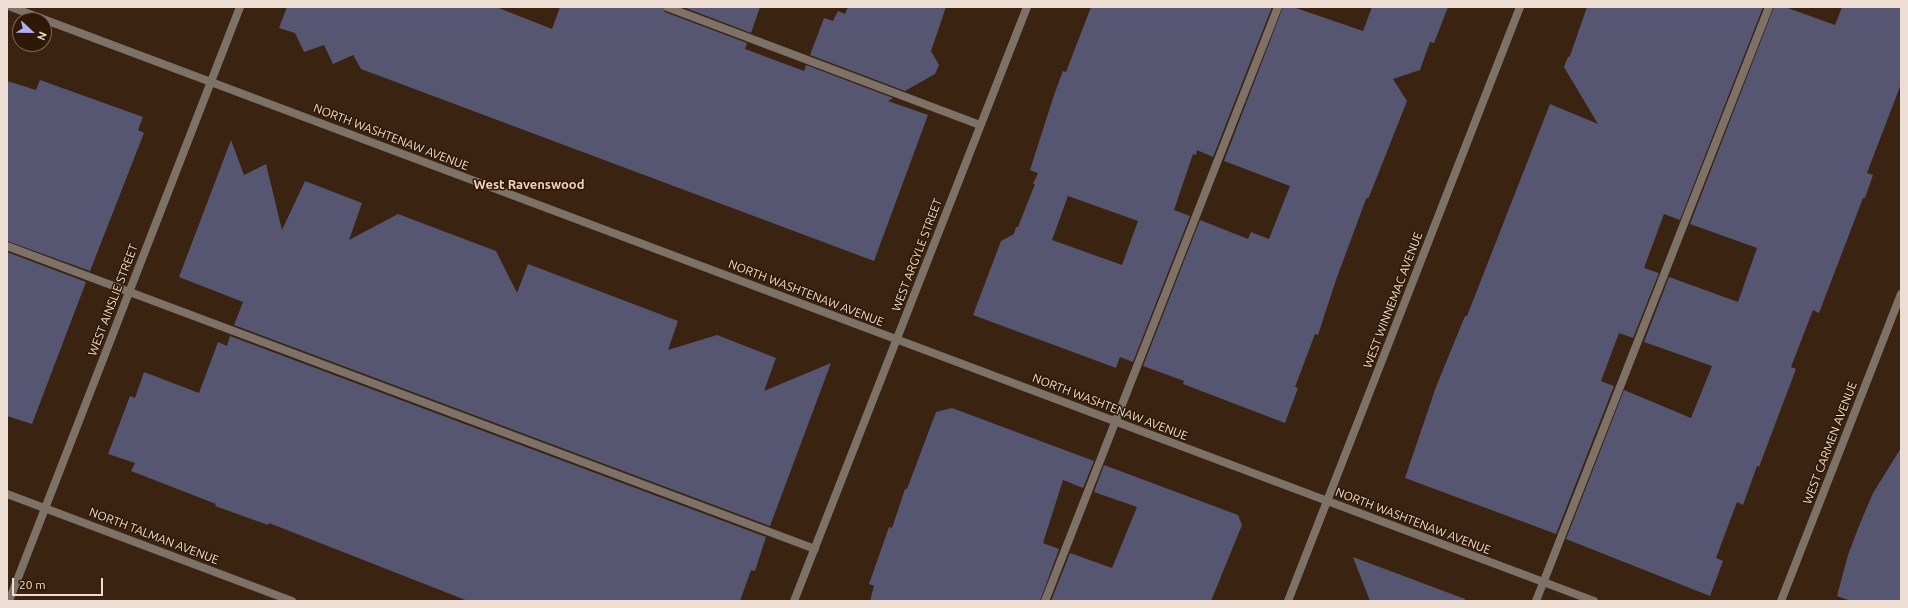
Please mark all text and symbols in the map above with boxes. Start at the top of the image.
north arrow [12,12,52,52]
text: N [35,30,49,42]
street label: NORTH WASHTENAW AVENUE [311,101,471,173]
district label: West Ravenswood [474,177,584,193]
street label: WEST ARGYLE STREET [889,197,945,313]
street label: WEST WINNEMAC AVENUE [1360,230,1426,370]
street label: WEST AINSLIE STREET [85,242,141,358]
street label: NORTH WASHTENAW AVENUE [726,257,886,329]
street label: NORTH WASHTENAW AVENUE [1030,371,1190,443]
street label: WEST CARMEN AVENUE [1800,380,1860,506]
street label: NORTH WASHTENAW AVENUE [1333,485,1493,557]
street label: NORTH TALMAN AVENUE [87,505,221,567]
scale bar [14,570,105,596]
text: 20 m [19,578,46,591]

